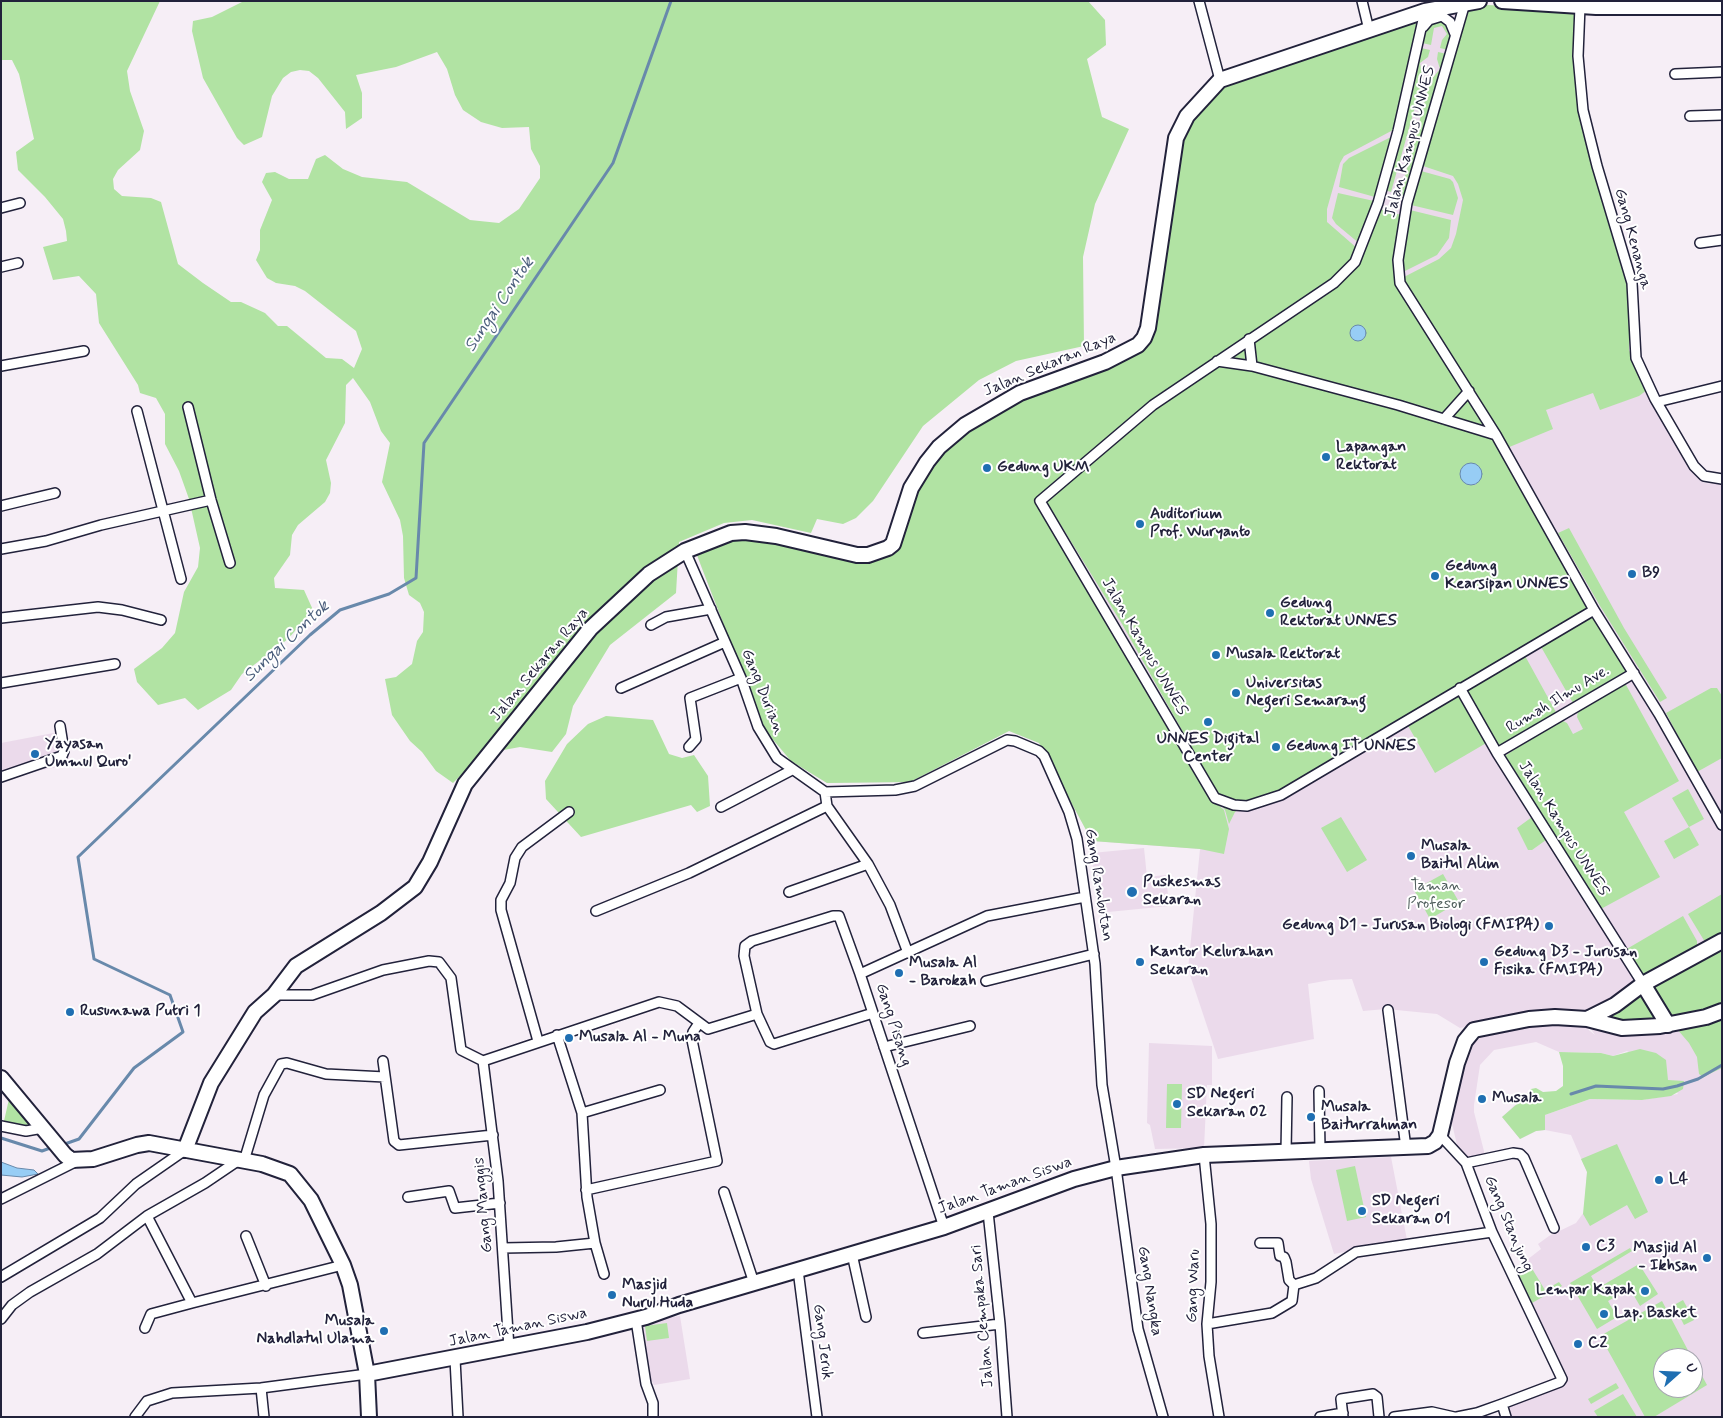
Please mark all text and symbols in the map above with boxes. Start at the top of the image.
street label: Jalan Kampus UNNES [1382,64,1440,220]
street label: Gang Kenanga [1609,186,1655,292]
water label: Sungai Contok [460,254,540,356]
street label: Jalan Sekaran Raya [981,328,1119,402]
place label: Lapangan Rektorat [1336,438,1406,476]
marker: Lapangan Rektorat [1320,451,1332,463]
place label: Gedung UKM [997,458,1090,478]
marker: Gedung UKM [981,462,993,474]
place label: Auditorium Prof. Wuryanto [1150,505,1250,543]
marker: Auditorium Prof. Wuryanto [1134,518,1146,530]
place label: Gedung Kearsipan UNNES [1445,557,1568,595]
place label: B9 [1642,564,1660,584]
marker: B9 [1626,568,1638,580]
marker: Gedung Kearsipan UNNES [1429,570,1441,582]
street label: Jalan Kampus UNNES [1097,575,1191,719]
place label: Gedung Rektorat UNNES [1280,594,1397,632]
water label: Sungai Contok [240,597,334,687]
street label: Jalan Sekaran Raya [487,604,593,726]
marker: Gedung Rektorat UNNES [1264,607,1276,619]
place label: Musala Rektorat [1226,645,1340,665]
street label: Gang Durian [736,647,788,737]
marker: Musala Rektorat [1210,649,1222,661]
street label: Rumah Ilmu Ave. [1503,662,1613,738]
place label: Universitas Negeri Semarang [1246,674,1366,712]
marker: Universitas Negeri Semarang [1230,687,1242,699]
marker: UNNES Digital Center [1202,716,1214,728]
place label: UNNES Digital Center [1157,730,1259,768]
place label: Yayasan Ummul Quro' [45,735,131,773]
place label: Gedung IT UNNES [1286,737,1416,757]
marker: Gedung IT UNNES [1270,741,1282,753]
marker: Yayasan Ummul Quro' [29,748,41,760]
street label: Jalan Kampus UNNES [1514,758,1612,900]
street label: Gang Rambutan [1080,827,1116,943]
place label: Musala Baitul Alim [1421,837,1499,875]
marker: Musala Baitul Alim [1405,850,1417,862]
place label: Puskesmas Sekaran [1143,873,1221,911]
park label: Taman Profesor [1407,877,1465,915]
marker: Puskesmas Sekaran [1125,885,1139,899]
place label: Gedung D1 - Jurusan Biologi (FMIPA) [1282,916,1539,936]
marker: Gedung D1 - Jurusan Biologi (FMIPA) [1543,920,1555,932]
place label: Kantor Kelurahan Sekaran [1150,943,1274,981]
place label: Gedung D3 - Jurusan Fisika (FMIPA) [1494,943,1637,981]
place label: Musala Al - Barokah [909,954,977,992]
marker: Kantor Kelurahan Sekaran [1134,956,1146,968]
marker: Gedung D3 - Jurusan Fisika (FMIPA) [1478,956,1490,968]
marker: Musala Al - Barokah [893,967,905,979]
street label: Gang Pisang [871,981,915,1069]
place label: Rusunawa Putri 1 [80,1002,201,1022]
marker: Rusunawa Putri 1 [64,1006,76,1018]
place label: Musala Al - Muna [579,1028,701,1048]
marker: Musala Al - Muna [563,1032,575,1044]
place label: SD Negeri Sekaran 02 [1187,1085,1267,1123]
place label: Musala [1492,1089,1541,1109]
marker: Musala [1476,1093,1488,1105]
marker: SD Negeri Sekaran 02 [1171,1098,1183,1110]
place label: Musala Baiturrahman [1321,1098,1417,1136]
marker: Musala Baiturrahman [1305,1111,1317,1123]
street label: Jalan Taman Siswa [935,1153,1075,1219]
street label: Gang Manggis [470,1156,498,1254]
place label: L4 [1669,1170,1688,1190]
street label: Gang Stanjung [1479,1173,1537,1275]
marker: L4 [1653,1174,1665,1186]
place label: SD Negeri Sekaran 01 [1372,1192,1450,1230]
marker: SD Negeri Sekaran 01 [1356,1205,1368,1217]
place label: C3 [1596,1237,1615,1257]
place label: Masjid Al - Ikhsan [1633,1239,1697,1277]
marker: C3 [1580,1241,1592,1253]
street label: Jalan Cempaka Sari [967,1244,999,1388]
street label: Gang Nangka [1132,1245,1166,1337]
street label: Gang Waru [1183,1249,1205,1323]
marker: Masjid Al - Ikhsan [1701,1252,1713,1264]
place label: Masjid Nurul Huda [622,1276,693,1314]
place label: Lempar Kapak [1536,1281,1635,1301]
marker: Lempar Kapak [1639,1285,1651,1297]
marker: Masjid Nurul Huda [606,1289,618,1301]
street label: Gang Jeruk [808,1303,836,1381]
street label: Jalan Taman Siswa [447,1304,589,1352]
place label: Lap. Basket [1614,1304,1697,1324]
marker: Lap. Basket [1598,1308,1610,1320]
place label: Musala Nahdlatul Ulama [257,1312,374,1350]
marker: Musala Nahdlatul Ulama [378,1325,390,1337]
place label: C2 [1588,1334,1607,1354]
marker: C2 [1572,1338,1584,1350]
north arrow [1653,1348,1703,1398]
text: U [1681,1361,1701,1376]

